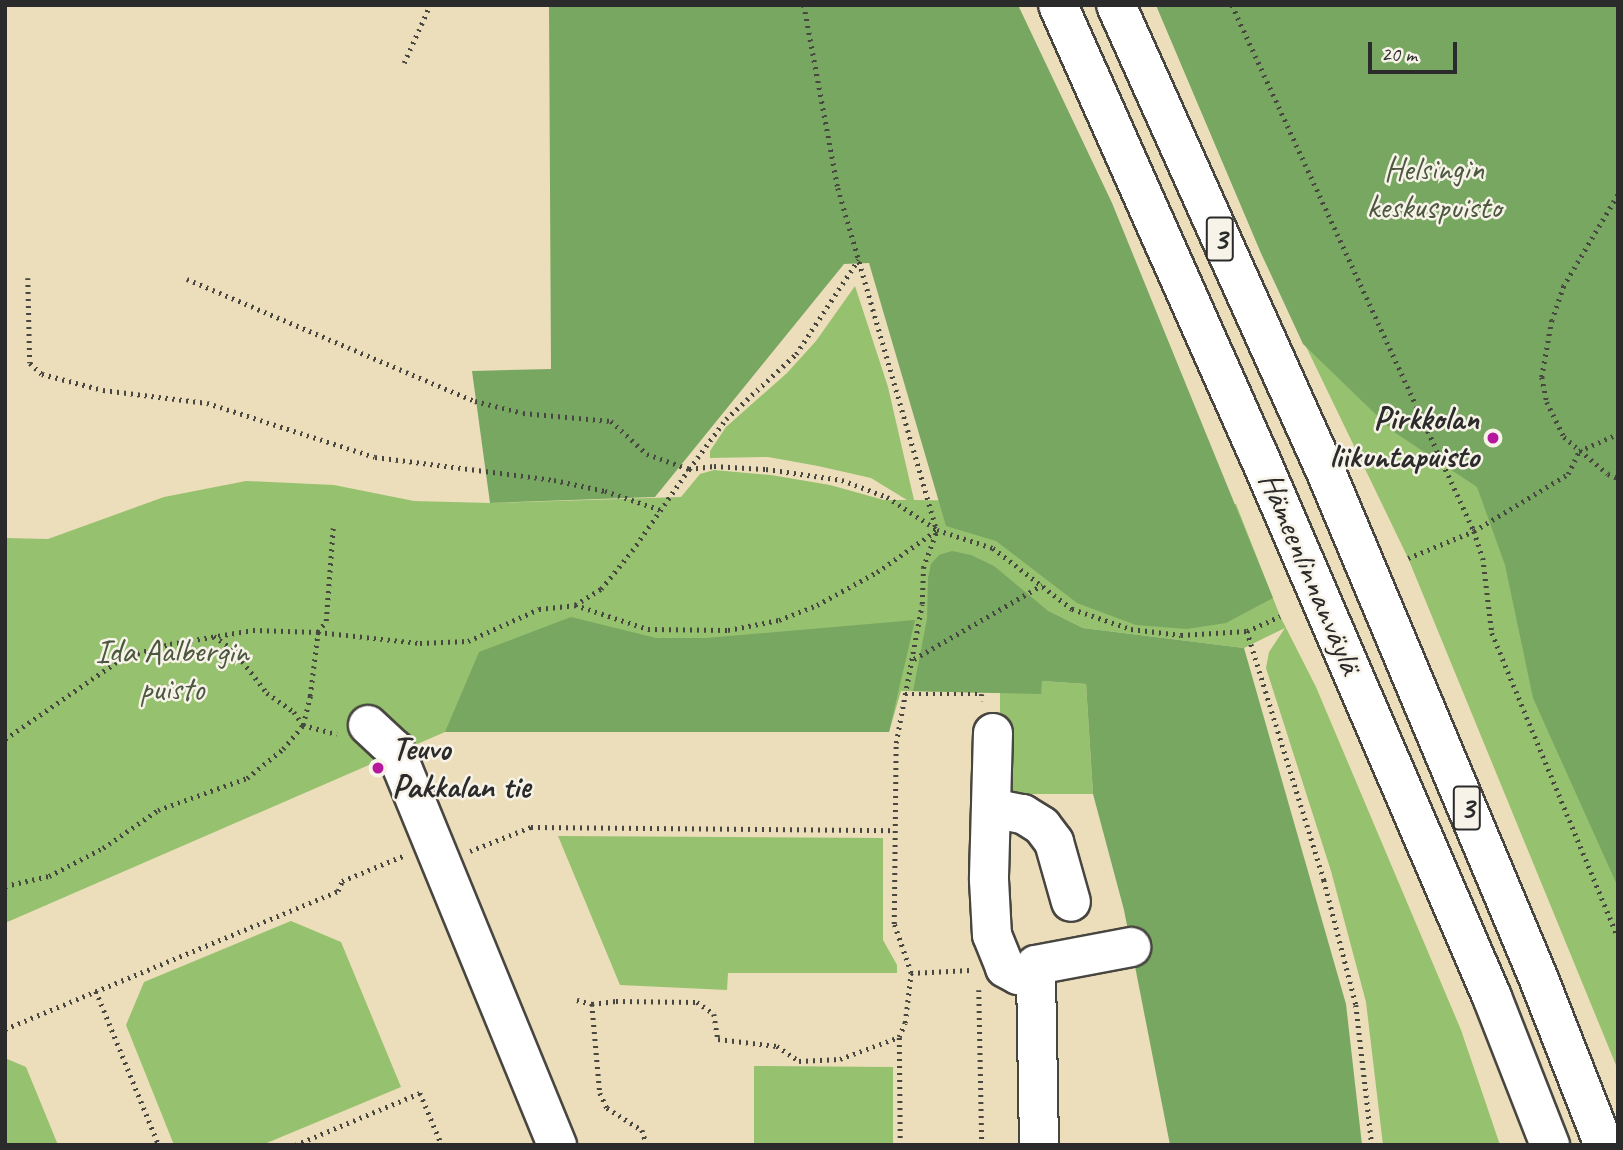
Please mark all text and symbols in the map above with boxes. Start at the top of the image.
scale bar [1371,28,1460,72]
text: 20 m [1381,41,1417,67]
park label: Helsingin keskuspuisto [1367,150,1501,228]
road number: 3 [1204,211,1236,268]
place label: Pirkkolan liikuntapuisto [1329,399,1479,477]
marker: Pirkkolan liikuntapuisto [1485,430,1501,446]
street label: Hämeenlinnanväylä [1250,466,1370,680]
park label: Ida Aalbergin puisto [95,632,249,710]
place label: Teuvo Pakkalan tie [392,729,530,807]
marker: Teuvo Pakkalan tie [370,760,386,776]
road number: 3 [1451,780,1483,836]

